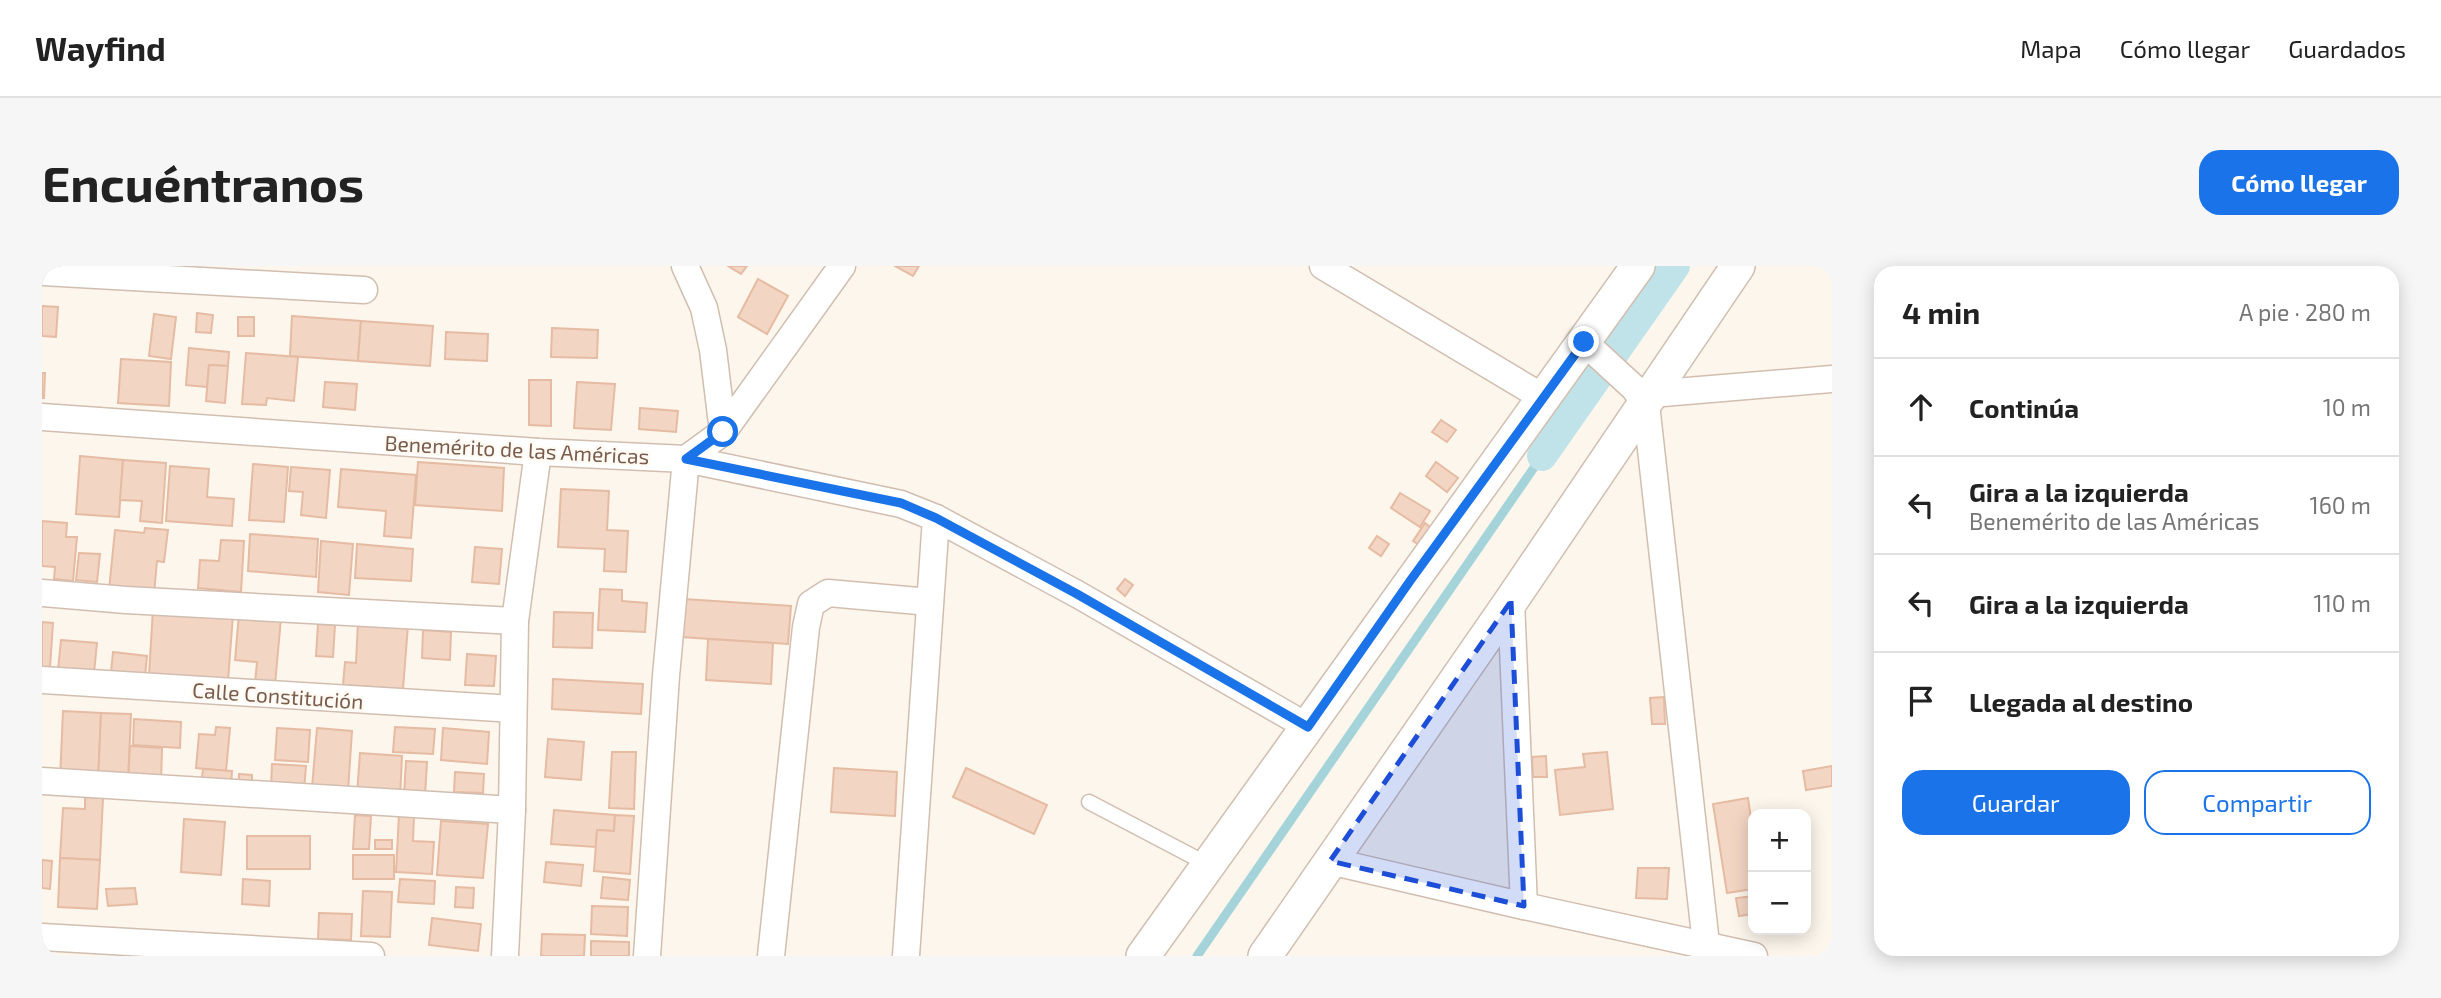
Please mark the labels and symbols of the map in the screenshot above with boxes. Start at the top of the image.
route end [1568,326,1599,357]
route start [707,416,738,447]
street label: Benemérito de las Américas [384,430,650,468]
street label: Calle Constitución [192,677,364,713]

